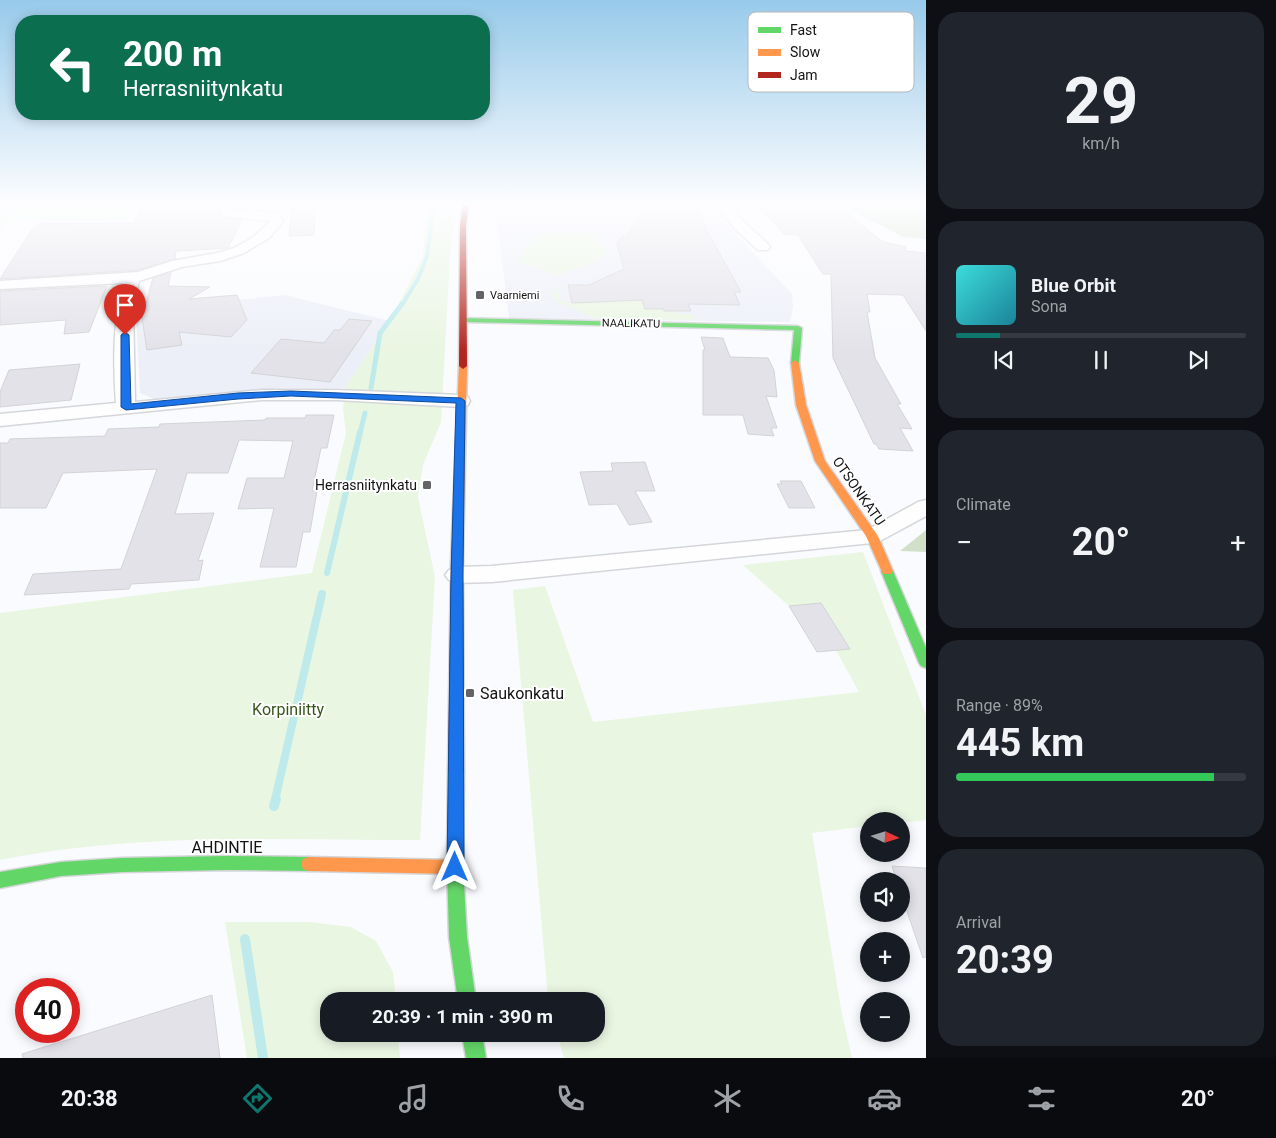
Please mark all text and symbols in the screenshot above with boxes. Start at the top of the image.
legend [748,12,914,92]
text: Fast [790,22,817,38]
text: 200 m [123,34,222,75]
icon: left [40,35,105,100]
text: Slow [790,44,821,60]
text: 29 [1064,63,1138,139]
text: Jam [790,67,818,83]
text: Herrasniitynkatu [123,76,283,101]
text: km/h [1082,134,1120,153]
text: Blue Orbit [1031,274,1116,297]
pin [104,284,146,335]
marker: Vaarniemi [474,289,486,301]
place label: Vaarniemi [490,289,539,302]
icon: arrive [111,291,139,319]
text: Sona [1031,297,1067,316]
street label: NAALIKATU [602,316,660,331]
icon: previous [990,346,1018,374]
icon: pause [1087,346,1115,374]
icon: next [1184,346,1212,374]
street label: OTSONKATU [829,454,889,528]
place label: Herrasniitynkatu [315,477,417,493]
marker: Herrasniitynkatu [421,479,433,491]
text: Climate [956,495,1011,514]
text: 20° [1072,520,1130,564]
text: − [956,526,972,559]
text: + [1230,526,1246,559]
place label: Saukonkatu [480,684,564,703]
marker: Saukonkatu [464,687,476,699]
text: Range · 89% [956,696,1043,715]
park label: Korpiniitty [252,700,324,719]
text: 445 km [956,721,1084,765]
north arrow [860,812,910,862]
map controls [860,812,910,1042]
street label: AHDINTIE [192,838,262,857]
position arrow [428,840,480,892]
button: sound [860,872,910,922]
text: Arrival [956,913,1001,932]
button: + [860,932,910,982]
text: 20:39 [956,938,1054,982]
speed limit sign: 40 [15,978,80,1043]
button: − [860,992,910,1042]
text: 20:39 · 1 min · 390 m [372,1005,553,1028]
icon: directions [240,1081,275,1116]
icon: music [396,1081,431,1116]
icon: phone [553,1081,588,1116]
icon: climate [710,1081,745,1116]
icon: car [867,1081,902,1116]
icon: filters [1024,1081,1059,1116]
text: 20:38 [61,1086,118,1111]
text: 20° [1181,1086,1215,1111]

